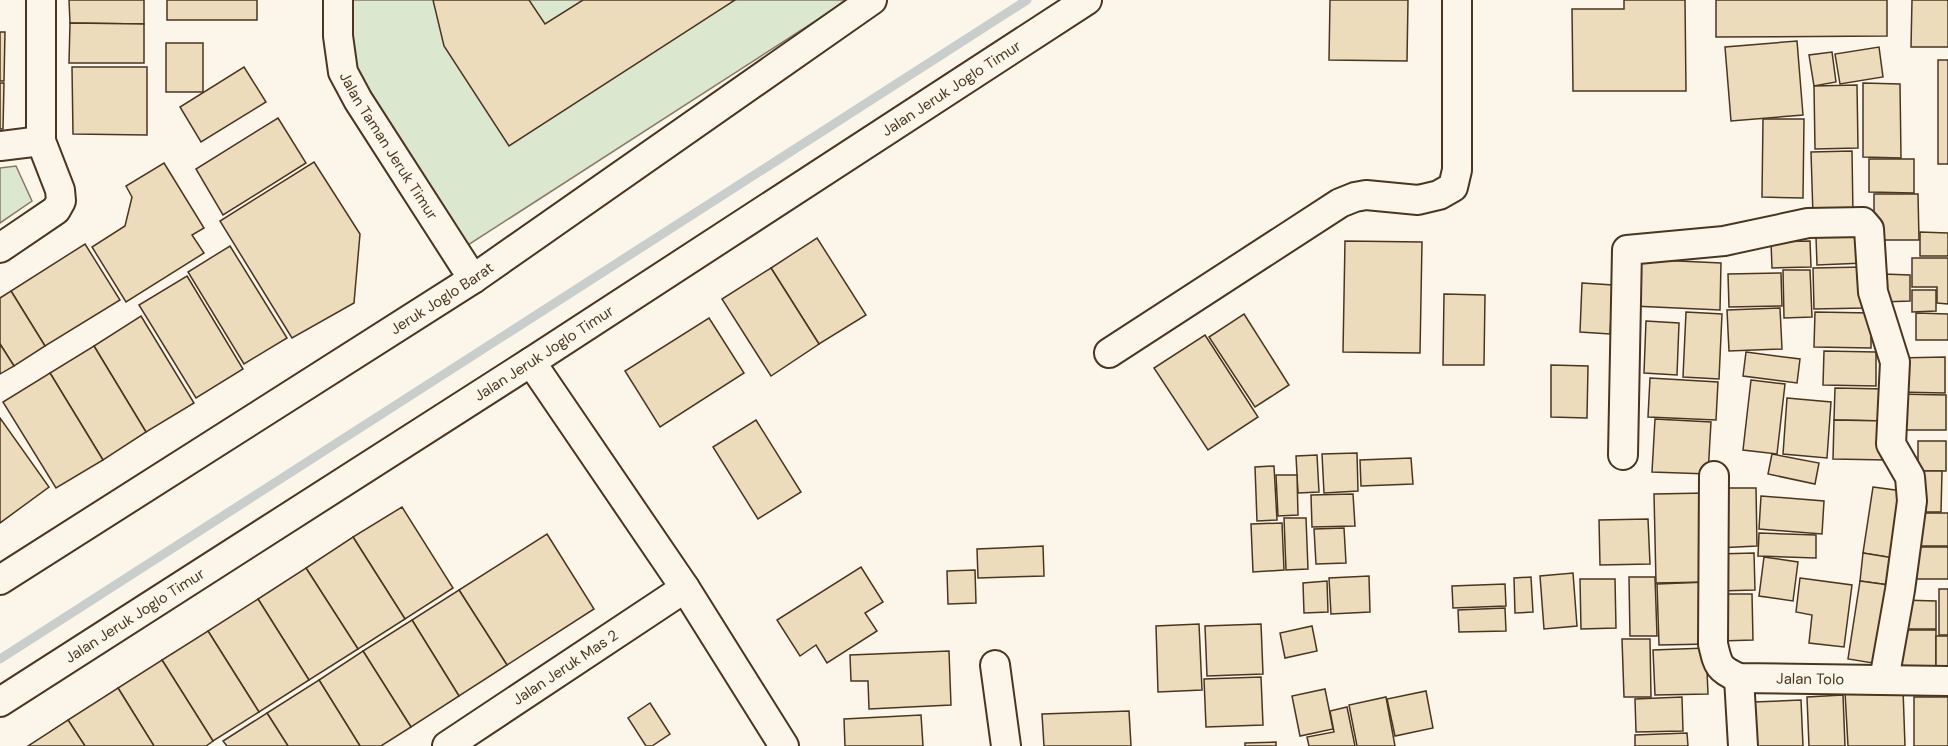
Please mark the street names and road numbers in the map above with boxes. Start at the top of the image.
street label: Jalan Jeruk Joglo Timur [878,36,1025,141]
street label: Jalan Taman Jeruk Timur [335,68,442,224]
street label: Jeruk Joglo Barat [386,258,498,339]
street label: Jalan Jeruk Joglo Timur [470,301,618,406]
street label: Jalan Jeruk Joglo Timur [61,563,209,668]
street label: Jalan Jeruk Mas 2 [509,625,622,710]
street label: Jalan Tolo [1776,669,1845,690]

